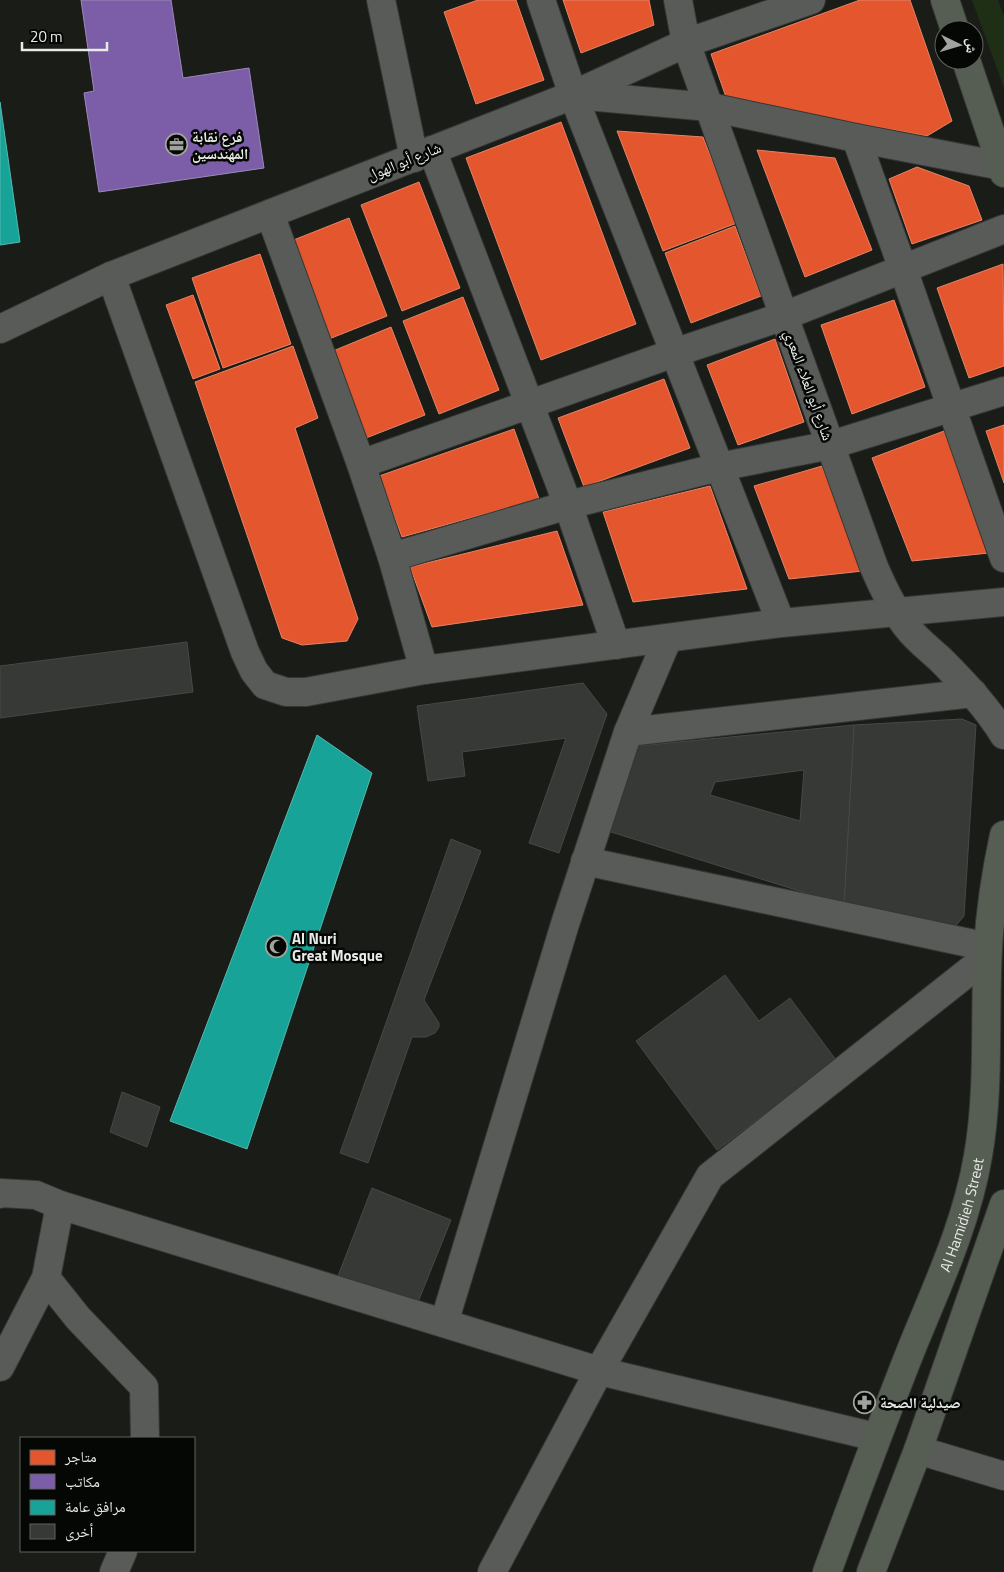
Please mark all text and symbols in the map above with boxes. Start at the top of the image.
scale bar [22,20,108,52]
north arrow [934,20,984,70]
text: 20 m [30,25,63,48]
text: ش [961,38,984,55]
place label: فرع نقابة المهندسين [192,125,248,165]
office icon: فرع نقابة المهندسين [164,133,188,157]
street label: شارع أبو الهول [363,136,445,186]
street label: شارع أبو العلاء المعري [778,326,840,444]
place label: Al Nuri Great Mosque [292,927,383,967]
mosque icon: Al Nuri Great Mosque [264,935,288,959]
street label: Al Hamidieh Street [933,1155,989,1275]
pharmacy icon: صيدلية الصحة [852,1390,876,1414]
place label: صيدلية الصحة [880,1391,961,1414]
legend [20,1437,195,1552]
text: متاجر [64,1445,97,1468]
text: مكاتب [65,1470,100,1493]
text: مرافق عامة [65,1495,126,1518]
text: أخرى [65,1520,94,1543]

